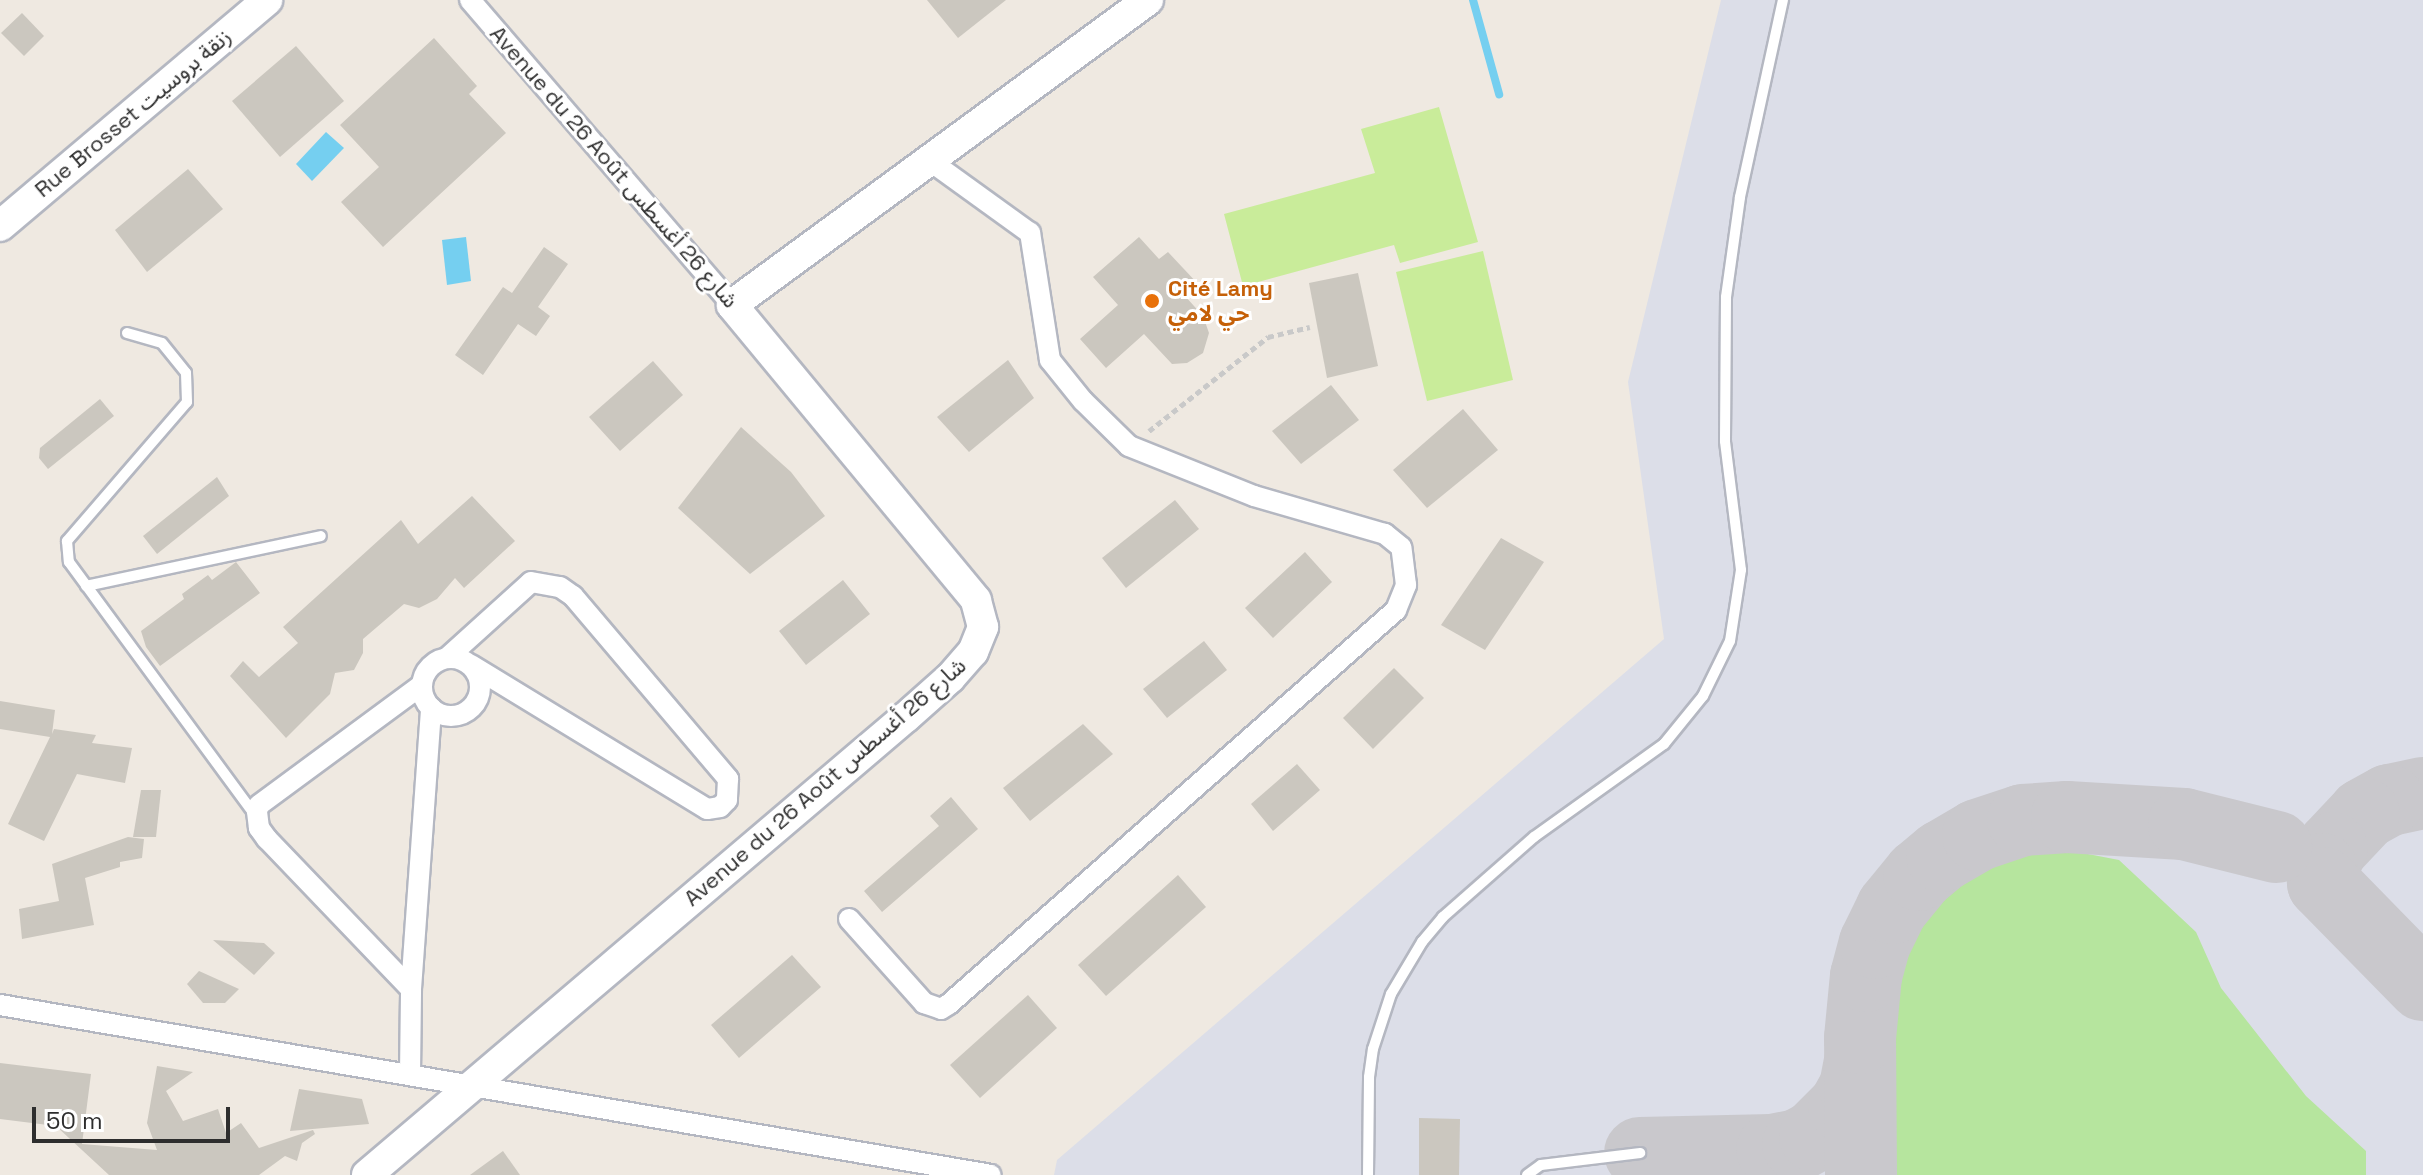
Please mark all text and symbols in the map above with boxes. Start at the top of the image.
street label: Avenue du 26 Août شارع 26 أغسطس [484,21,744,313]
street label: Rue Brosset زنقة بروسيت [29,23,237,203]
place label: Cité Lamy حي لامي [1168,275,1273,326]
marker: Cité Lamy حي لامي [1143,292,1161,310]
street label: Avenue du 26 Août شارع 26 أغسطس [679,652,971,912]
scale bar [36,1091,234,1141]
text: 50 m [46,1105,103,1136]

